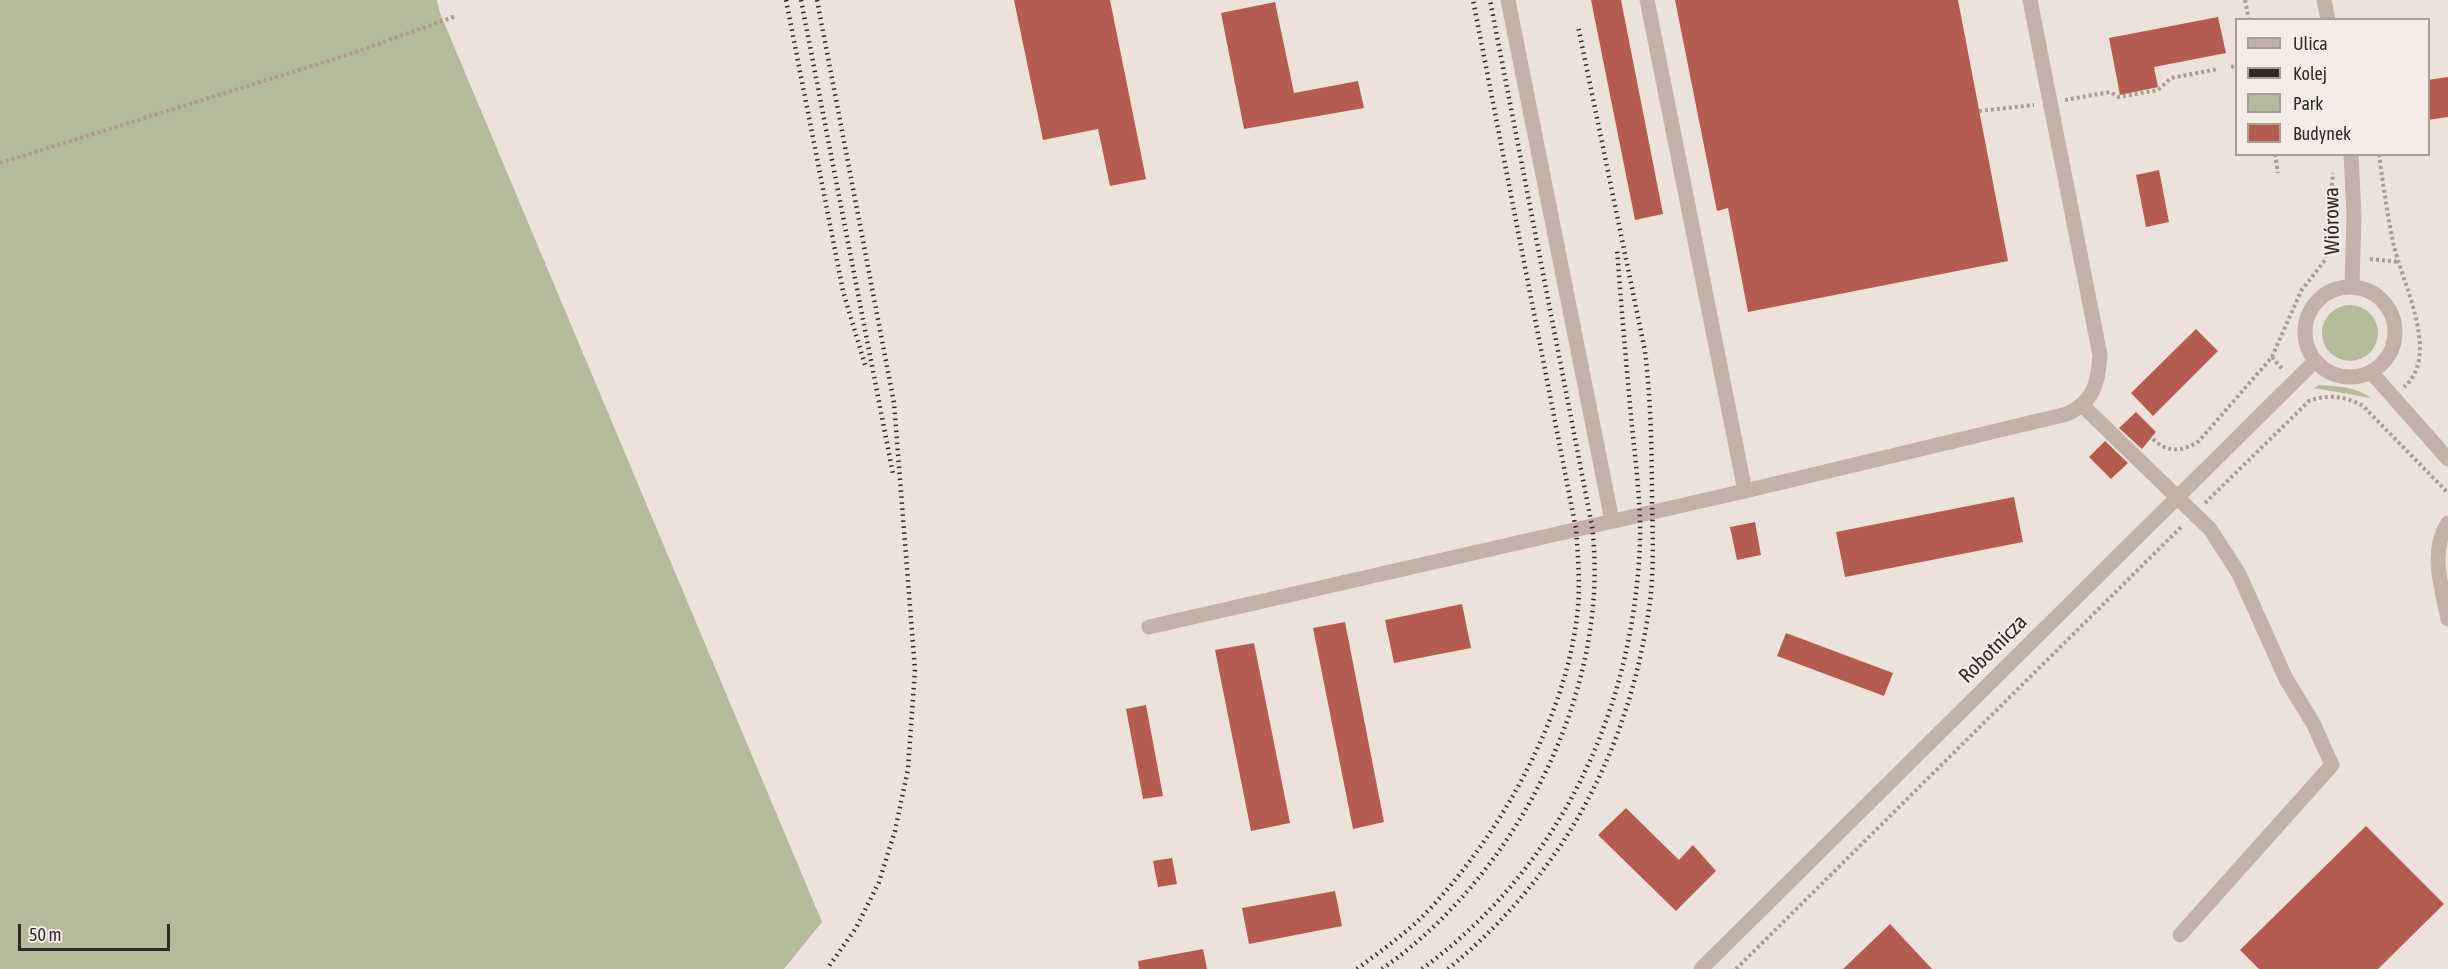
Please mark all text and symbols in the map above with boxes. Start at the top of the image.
legend [2235,18,2430,156]
text: Ulica [2293,33,2328,54]
text: Kolej [2293,63,2327,84]
text: Park [2293,93,2323,114]
text: Budynek [2293,123,2351,144]
street label: Wiórowa [2319,187,2345,255]
street label: Robotnicza [1954,610,2032,688]
scale bar [21,912,172,950]
text: 50 m [29,924,61,945]

